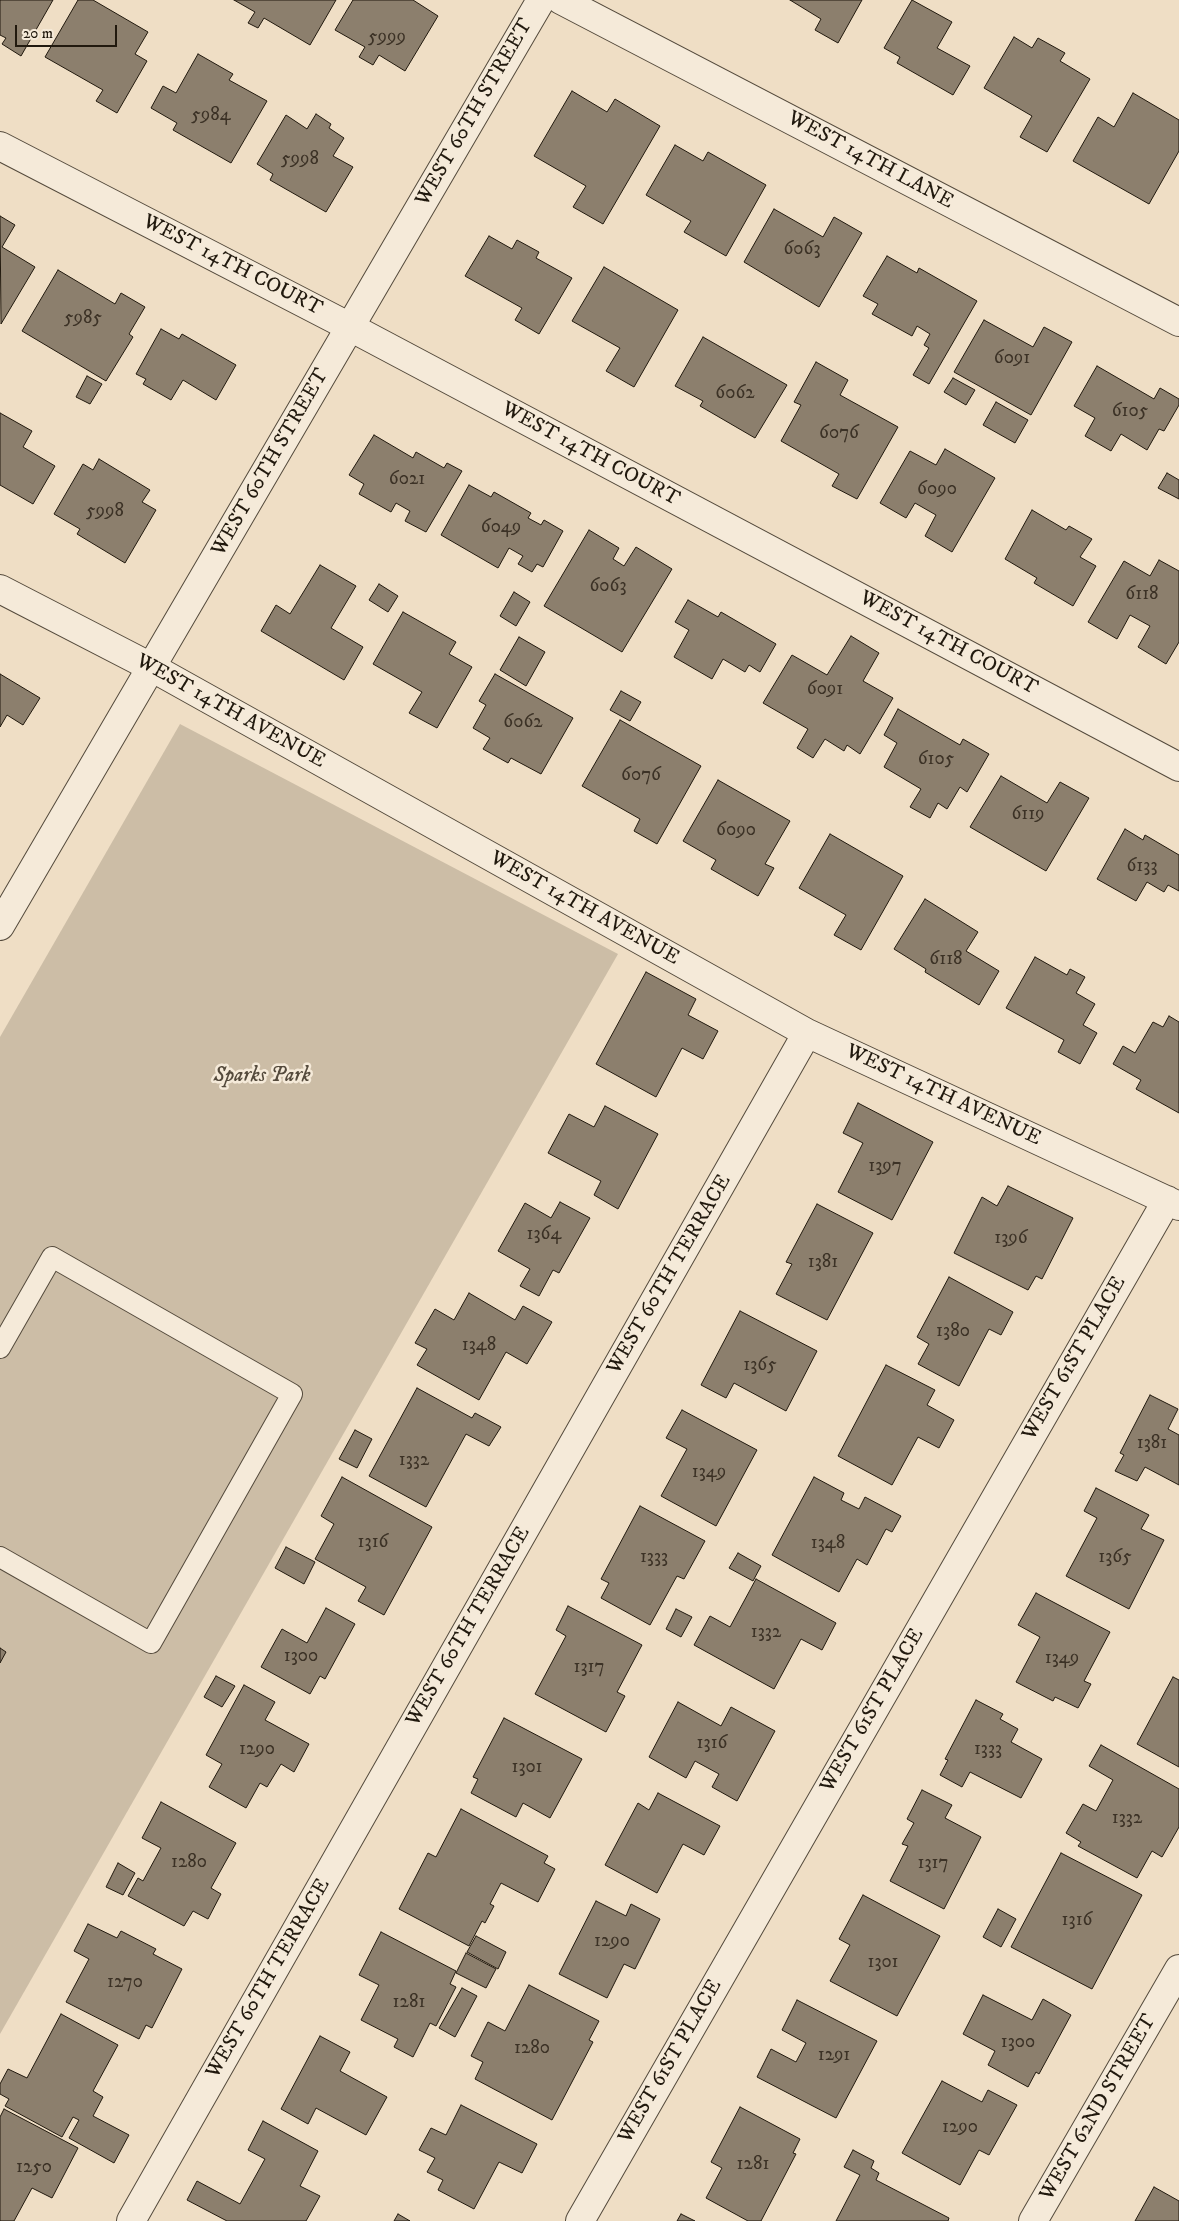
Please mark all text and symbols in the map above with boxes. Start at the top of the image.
scale bar [18,15,120,47]
street label: WEST 60TH STREET [411,15,539,211]
text: 20 m [23,24,53,43]
house number: 5999 [368,27,406,49]
house number: 5984 [191,105,231,127]
street label: WEST 14TH LANE [783,107,957,215]
house number: 5998 [281,149,319,171]
street label: WEST 14TH COURT [138,210,326,322]
house number: 6063 [783,239,821,261]
house number: 5985 [64,308,102,330]
house number: 6091 [994,348,1030,370]
street label: WEST 60TH STREET [207,365,335,561]
house number: 6062 [715,383,755,405]
street label: WEST 14TH COURT [497,397,683,513]
house number: 6105 [1112,401,1148,423]
house number: 6076 [819,423,859,445]
house number: 6021 [389,469,425,491]
house number: 6090 [917,479,957,501]
house number: 5998 [86,501,124,523]
house number: 6049 [481,517,521,539]
house number: 6063 [589,576,627,598]
house number: 6118 [1125,584,1159,606]
street label: WEST 14TH COURT [855,586,1041,702]
street label: WEST 14TH AVENUE [131,649,329,775]
house number: 6091 [807,679,843,701]
house number: 6062 [503,712,543,734]
house number: 6105 [918,749,954,771]
house number: 6076 [621,765,661,787]
house number: 6119 [1011,804,1045,826]
house number: 6090 [716,820,756,842]
street label: WEST 14TH AVENUE [485,846,683,972]
house number: 6133 [1127,856,1157,878]
house number: 6118 [929,949,963,971]
street label: WEST 14TH AVENUE [841,1040,1045,1152]
park label: Sparks Park [214,1064,310,1090]
house number: 1397 [868,1156,902,1178]
street label: WEST 60TH TERRACE [602,1171,738,1379]
house number: 1364 [527,1224,561,1246]
house number: 1396 [994,1228,1028,1250]
house number: 1381 [808,1252,838,1274]
street label: WEST 61ST PLACE [1018,1273,1132,1445]
house number: 1380 [936,1321,970,1343]
house number: 1348 [462,1335,496,1357]
house number: 1365 [743,1355,777,1377]
house number: 1381 [1137,1433,1167,1455]
house number: 1332 [399,1450,429,1472]
house number: 1349 [692,1462,726,1484]
street label: WEST 60TH TERRACE [401,1523,537,1731]
house number: 1316 [358,1532,388,1554]
house number: 1348 [811,1533,845,1555]
house number: 1333 [640,1547,668,1569]
house number: 1365 [1098,1547,1132,1569]
house number: 1332 [751,1622,781,1644]
street label: WEST 61ST PLACE [816,1625,930,1797]
house number: 1300 [284,1646,318,1668]
house number: 1349 [1045,1648,1079,1670]
house number: 1317 [573,1657,605,1679]
house number: 1316 [697,1733,727,1755]
house number: 1290 [239,1739,275,1761]
house number: 1333 [974,1739,1002,1761]
house number: 1301 [511,1757,543,1779]
house number: 1332 [1112,1808,1142,1830]
house number: 1280 [171,1852,207,1874]
house number: 1317 [917,1853,949,1875]
street label: WEST 60TH TERRACE [201,1875,337,2083]
house number: 1316 [1062,1910,1092,1932]
house number: 1290 [594,1931,630,1953]
house number: 1301 [867,1952,899,1974]
house number: 1270 [107,1972,143,1994]
street label: WEST 61ST PLACE [614,1976,728,2148]
house number: 1281 [393,1992,425,2014]
street label: WEST 62ND STREET [1035,2010,1163,2206]
house number: 1300 [1001,2032,1035,2054]
house number: 1280 [514,2038,550,2060]
house number: 1291 [818,2045,850,2067]
house number: 1290 [942,2117,978,2139]
house number: 1281 [737,2154,769,2176]
house number: 1250 [16,2157,52,2179]

